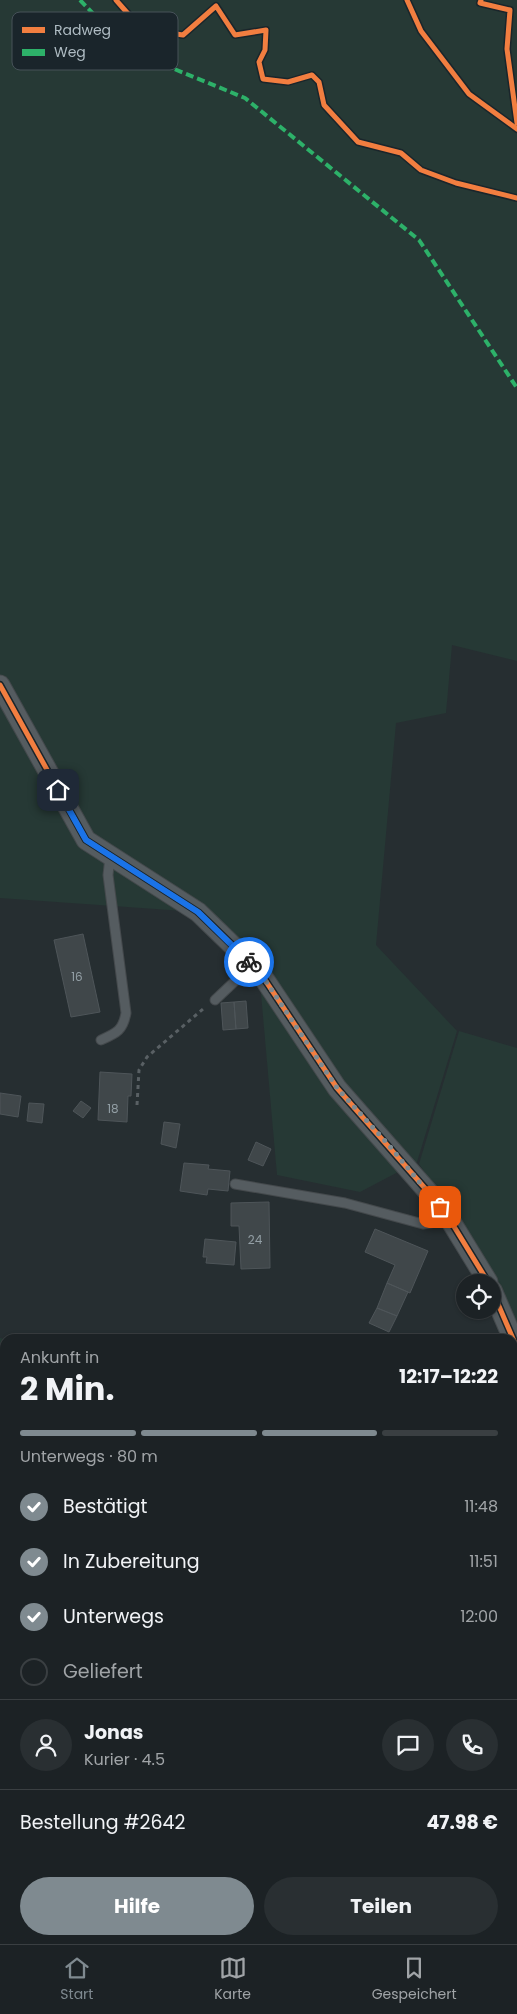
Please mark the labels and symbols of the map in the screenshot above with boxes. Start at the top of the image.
legend [12,12,178,70]
text: Radweg [54,20,111,40]
text: Weg [54,42,86,62]
pin [37,769,79,811]
courier [224,937,274,987]
house number: 16 [71,968,83,985]
house number: 18 [107,1100,119,1117]
pin [419,1186,461,1228]
house number: 24 [248,1231,263,1248]

